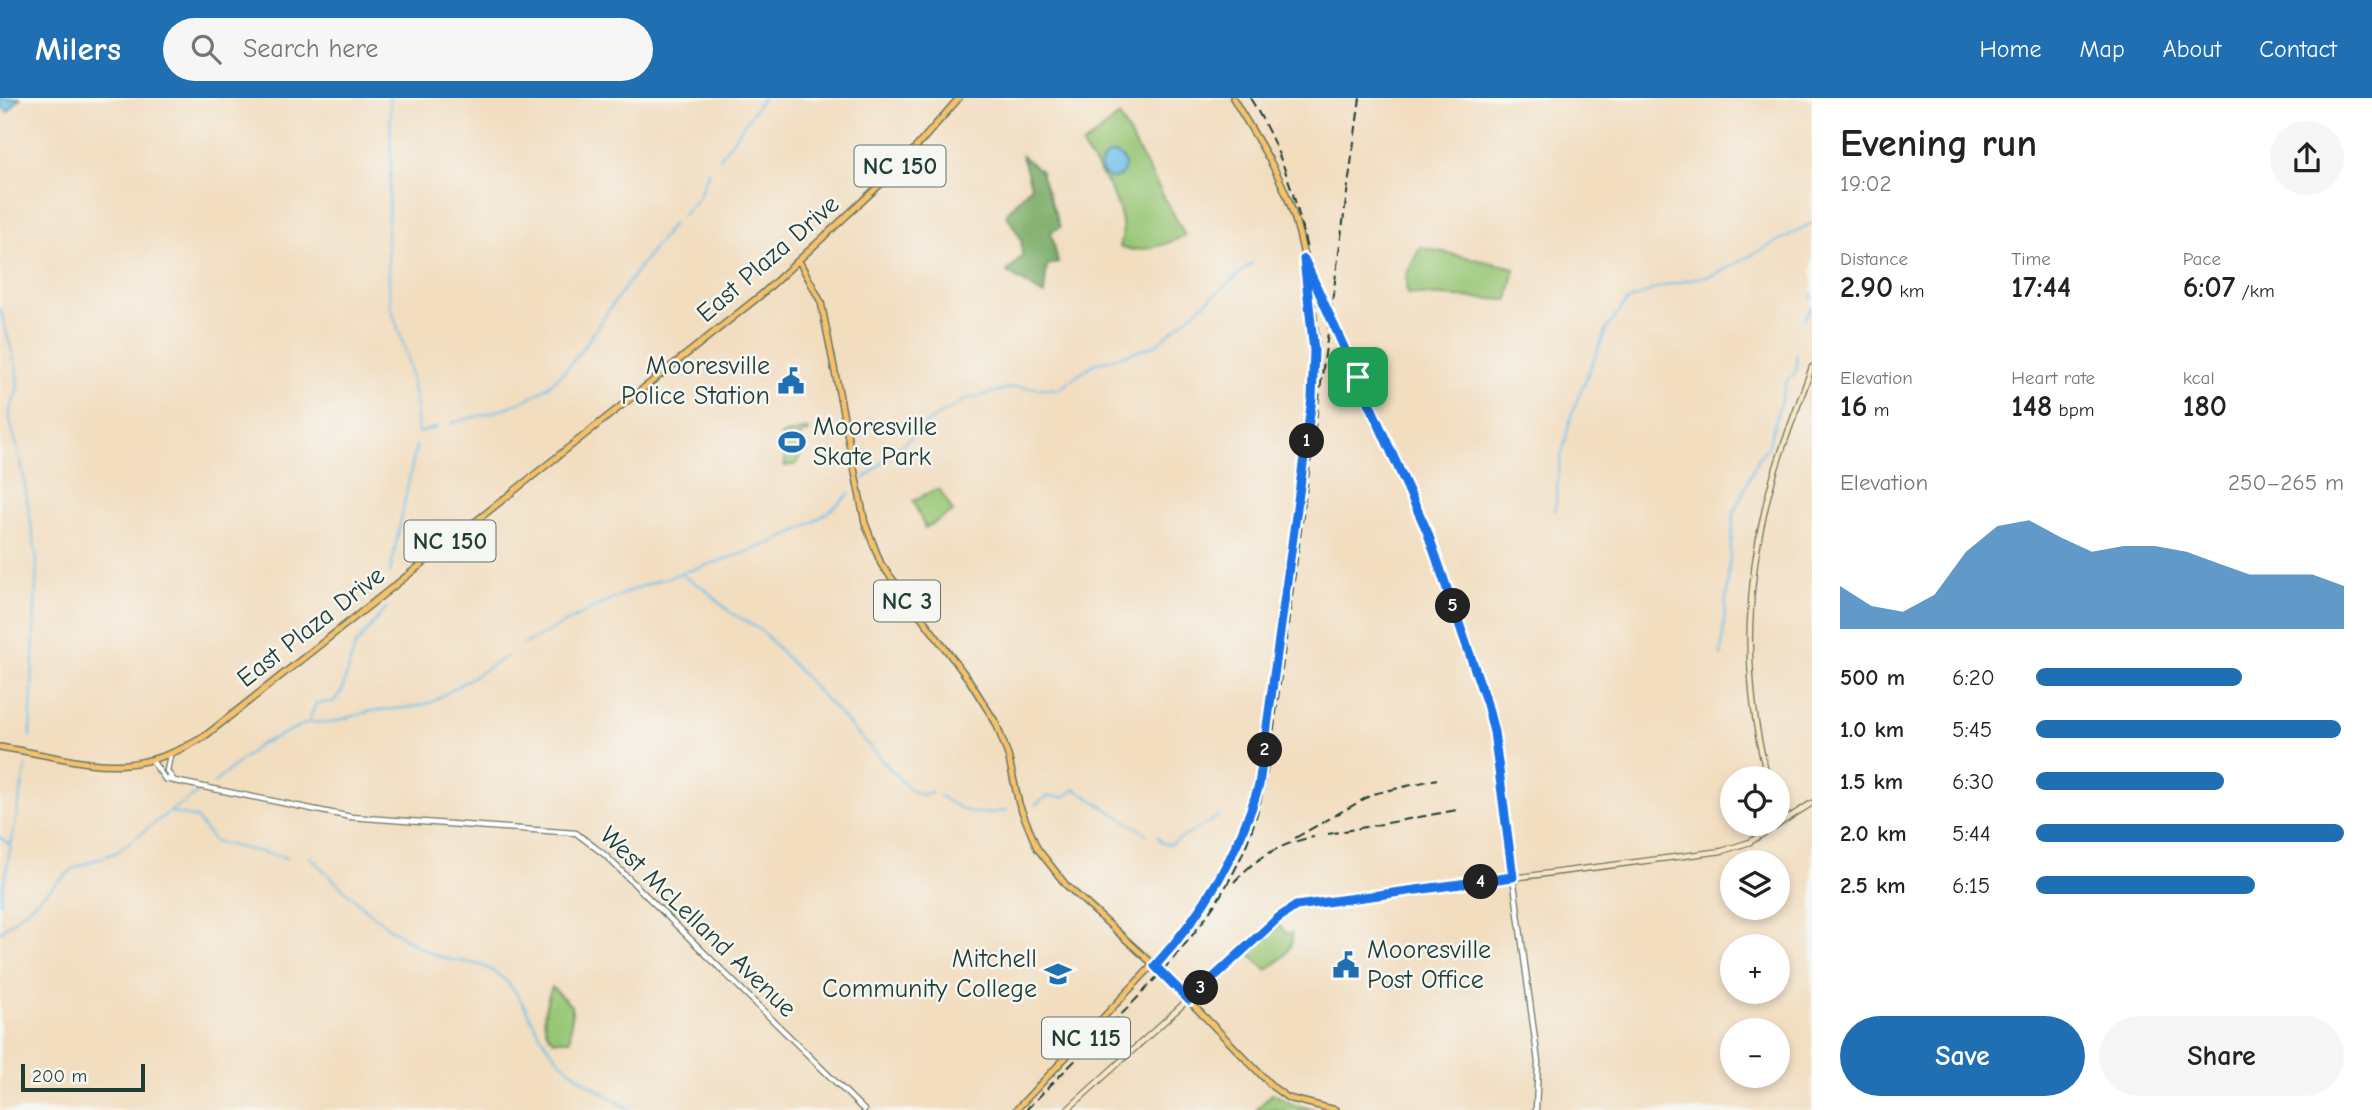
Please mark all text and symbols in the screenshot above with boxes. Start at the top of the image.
search box [163,18,653,81]
text: Milers [35,30,121,68]
icon: search [187,30,225,68]
text: Search here [243,34,378,64]
text: Home [1980,35,2041,63]
text: Map [2079,35,2125,63]
text: About [2163,35,2221,63]
text: Contact [2259,35,2337,63]
button: share [2270,121,2344,195]
text: Evening run [1840,122,2037,166]
road number: NC 150 [855,145,946,186]
text: 19:02 [1840,170,1892,197]
street label: East Plaza Drive [691,189,845,329]
text: Distance [1840,248,1908,270]
text: Time [2011,248,2051,270]
text: Pace [2183,248,2221,270]
text: 2.90 [1840,270,1893,305]
text: 17:44 [2011,270,2071,305]
text: 6:07 [2183,270,2235,305]
text: km [1893,280,1925,302]
text: /km [2235,280,2275,302]
pin [1328,347,1388,407]
place label: Mooresville Police Station [621,351,770,411]
icon: arrive [1339,358,1377,396]
public building icon: Mooresville Police Station [776,366,806,396]
text: Elevation [1840,367,1913,389]
text: Heart rate [2011,367,2095,389]
text: kcal [2183,367,2215,389]
text: 16 [1840,389,1867,424]
text: 148 [2011,389,2052,424]
text: 180 [2183,389,2227,424]
text: m [1867,399,1890,421]
text: bpm [2052,399,2095,421]
place label: Mooresville Skate Park [813,412,937,472]
pin: 1 [1290,424,1324,458]
sports icon: Mooresville Skate Park [777,427,807,457]
text: 1 [1303,429,1310,451]
text: Elevation [1840,469,1928,496]
text: 250–265 m [2228,469,2344,496]
road number: NC 150 [405,520,496,561]
street label: East Plaza Drive [231,560,391,694]
road number: NC 3 [874,580,940,622]
pin: 5 [1436,588,1470,624]
text: 5 [1447,594,1458,616]
text: 500 m [1840,664,1905,691]
text: 6:20 [1952,664,1995,691]
text: 1.0 km [1840,716,1904,743]
text: 5:45 [1952,716,1992,743]
pin: 2 [1248,732,1282,768]
text: 2 [1260,738,1269,760]
map controls [1720,766,1790,1088]
button: locate [1720,766,1790,836]
text: 1.5 km [1840,768,1903,795]
text: 6:30 [1952,768,1994,795]
street label: West McLelland Avenue [594,820,802,1024]
text: 2.0 km [1840,820,1906,847]
text: 5:44 [1952,820,1991,847]
button: layers [1720,850,1790,920]
pin: 4 [1464,864,1498,900]
text: 4 [1476,870,1485,892]
text: 2.5 km [1840,872,1906,899]
text: 6:15 [1952,872,1990,899]
button: + [1720,934,1790,1004]
place label: Mooresville Post Office [1367,935,1491,995]
place label: Mitchell Community College [822,944,1037,1004]
public building icon: Mooresville Post Office [1331,950,1361,980]
school or university icon: Mitchell Community College [1043,959,1073,989]
pin: 3 [1184,970,1218,1006]
text: 3 [1196,976,1205,998]
button: Save [1840,1016,2085,1096]
button: Share [2099,1016,2344,1096]
road number: NC 115 [1042,1018,1130,1058]
button: − [1720,1018,1790,1088]
scale bar [21,1061,145,1093]
text: 200 m [32,1065,87,1087]

